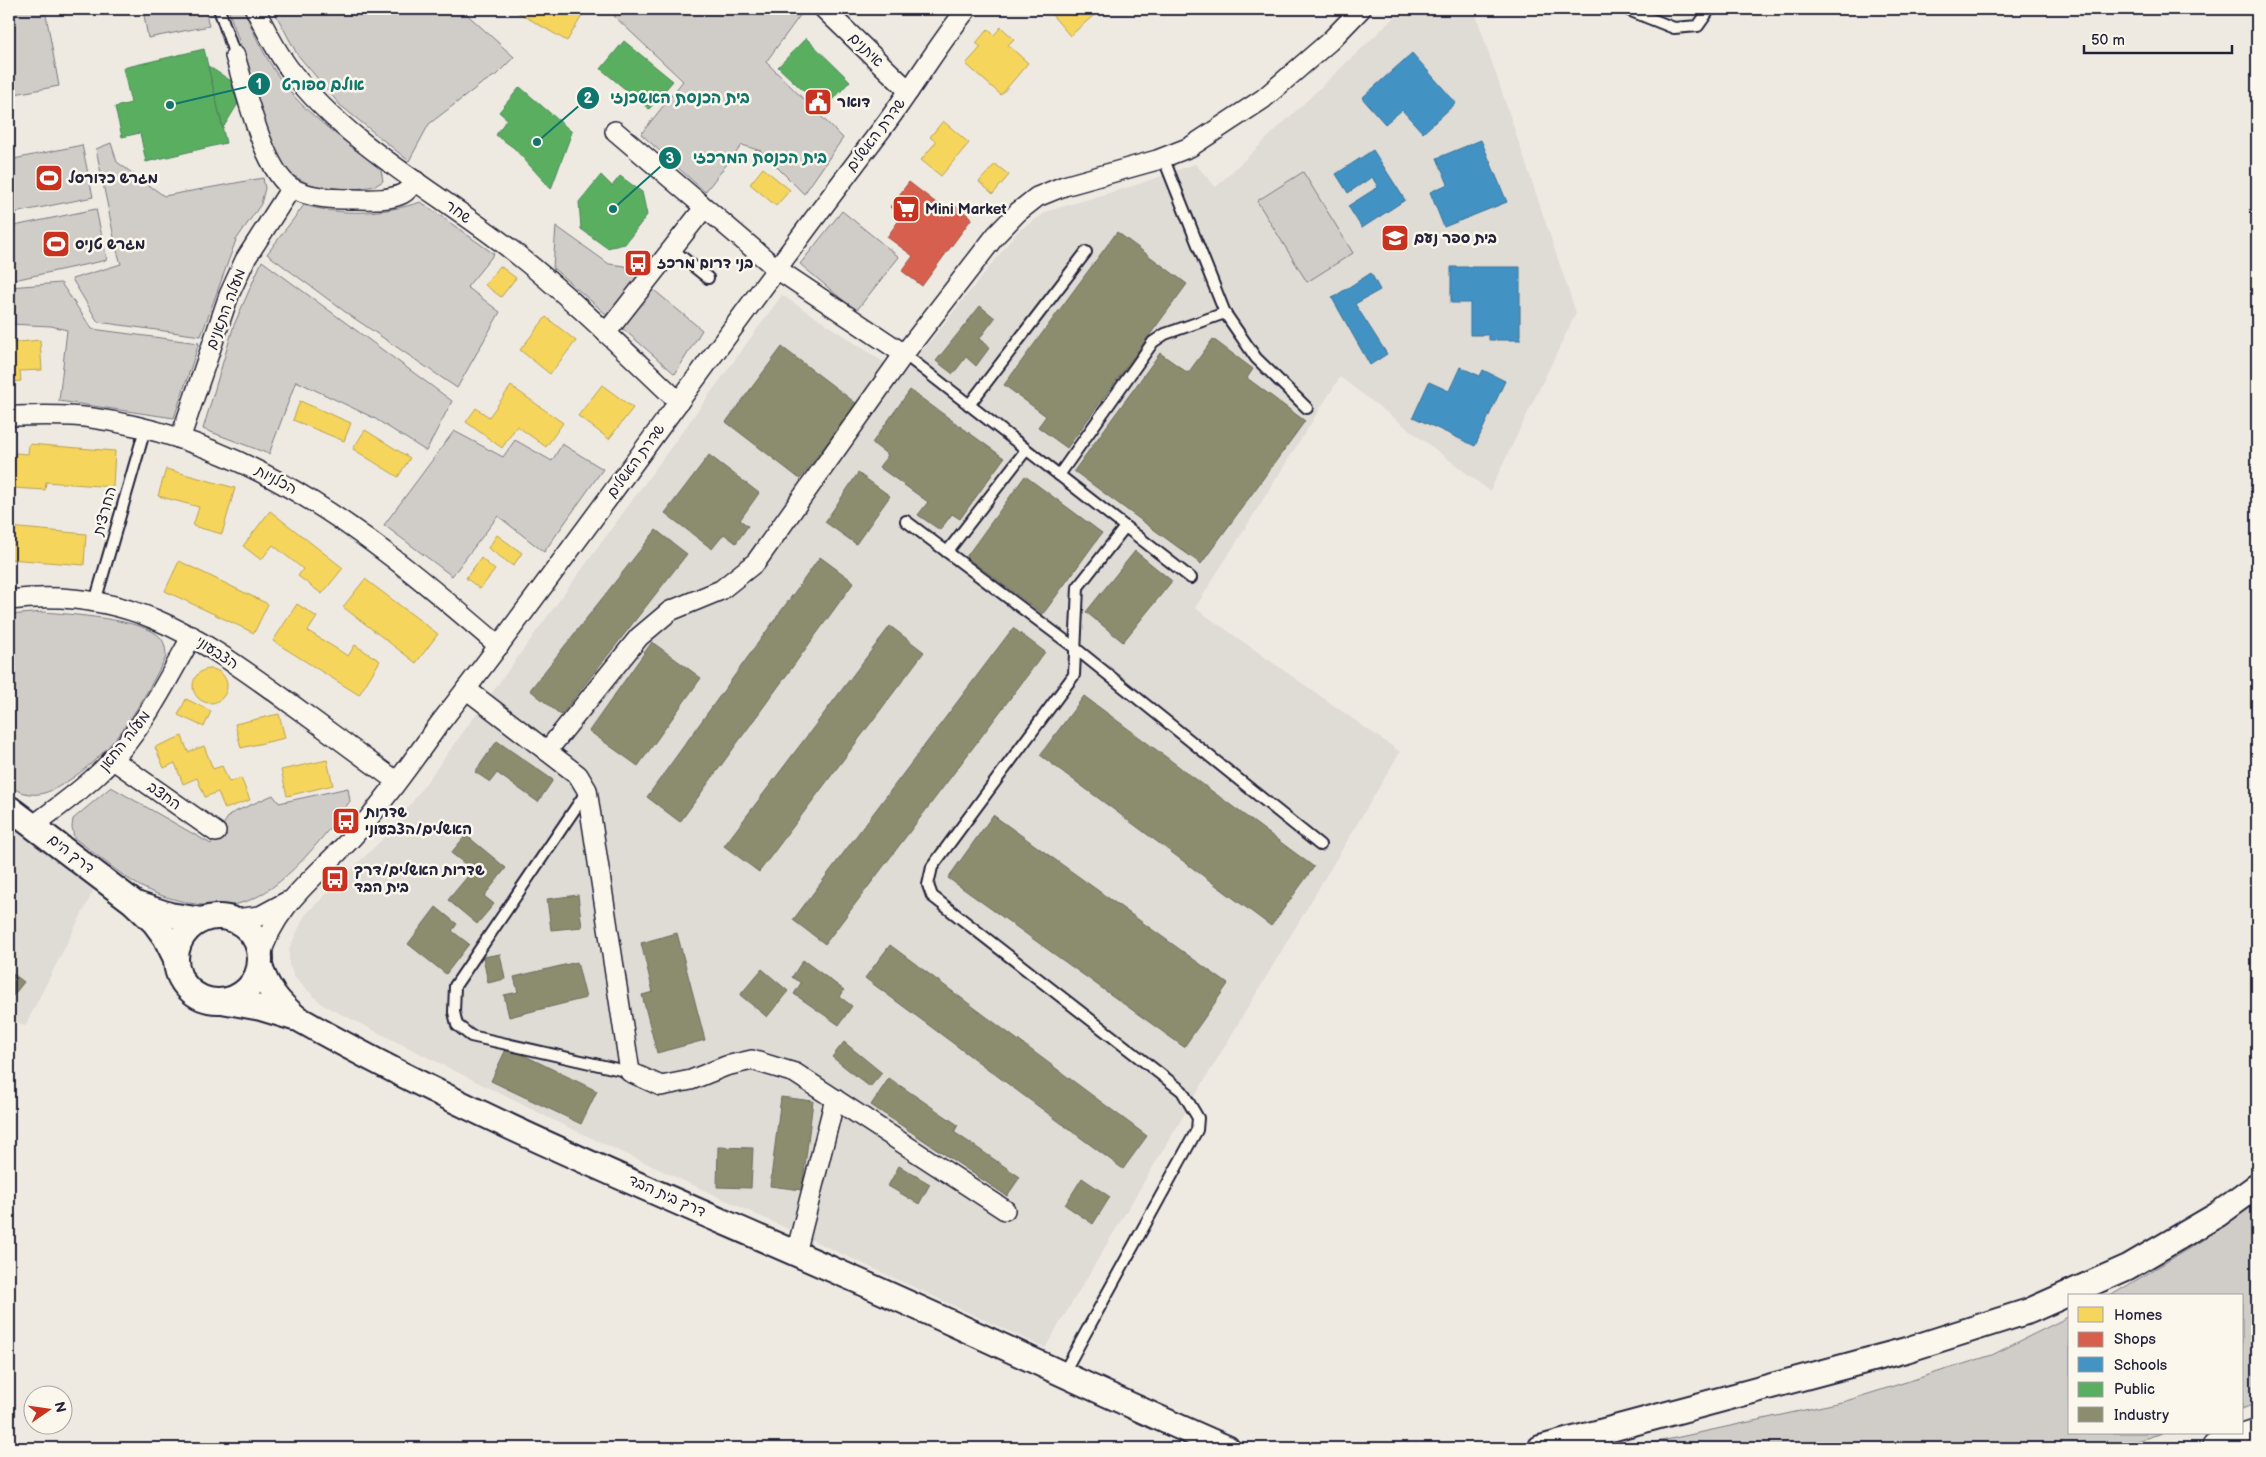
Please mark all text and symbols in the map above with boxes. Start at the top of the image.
scale bar [2084,22,2231,54]
street label: איתנים [845,29,888,71]
text: 50 m [2091,31,2125,50]
callout: אולם ספורט [246,69,374,100]
text: 1 [256,75,262,94]
text: אולם ספורט [282,76,364,95]
callout: בית הכנסת האשכנזי [575,82,760,113]
public building icon: דואר [803,87,833,117]
text: 2 [584,89,593,108]
text: בית הכנסת האשכנזי [610,89,750,108]
place label: דואר [837,93,870,112]
street label: שדרת האשלים [842,95,910,175]
callout: בית הכנסת המרכזי [658,142,837,173]
text: 3 [666,149,675,168]
text: בית הכנסת המרכזי [693,149,827,168]
sports icon: מגרש כדורסל [34,163,64,193]
place label: מגרש כדורסל [68,169,158,188]
supermarket icon: Mini Market [891,194,921,224]
street label: שחר [441,196,475,228]
place label: Mini Market [925,200,1006,219]
school or university icon: בית ספר נעם [1380,223,1410,253]
sports icon: מגרש טניס [41,229,71,259]
place label: בית ספר נעם [1414,229,1497,248]
place label: מגרש טניס [75,235,145,254]
bus stop icon: בני דרום מרכז [623,248,653,278]
place label: בני דרום מרכז [657,254,754,273]
street label: מעלה התאנים [202,266,250,352]
street label: שדרת האשלים [603,420,669,502]
street label: הכלניות [251,461,300,499]
street label: החרצית [89,484,121,539]
street label: הצבעוני [192,632,242,674]
street label: מעלה החאן [95,707,155,775]
street label: החצב [143,778,185,814]
place label: שדרות האשלים/הצבעוני [363,803,472,839]
bus stop icon: שדרות האשלים/הצבעוני [331,806,361,836]
street label: דרך הים [44,830,98,878]
place label: שדרות האשלים/דרך בית הבד [354,861,485,897]
bus stop icon: שדרות האשלים/דרך בית הבד [320,864,350,894]
street label: דרך בית הבד [625,1170,709,1222]
legend [2068,1294,2244,1434]
text: Homes [2114,1306,2163,1325]
text: Shops [2114,1330,2157,1349]
text: Schools [2114,1356,2168,1375]
text: Public [2114,1380,2155,1399]
north arrow [22,1384,72,1434]
text: N [51,1400,70,1414]
text: Industry [2114,1406,2169,1425]

